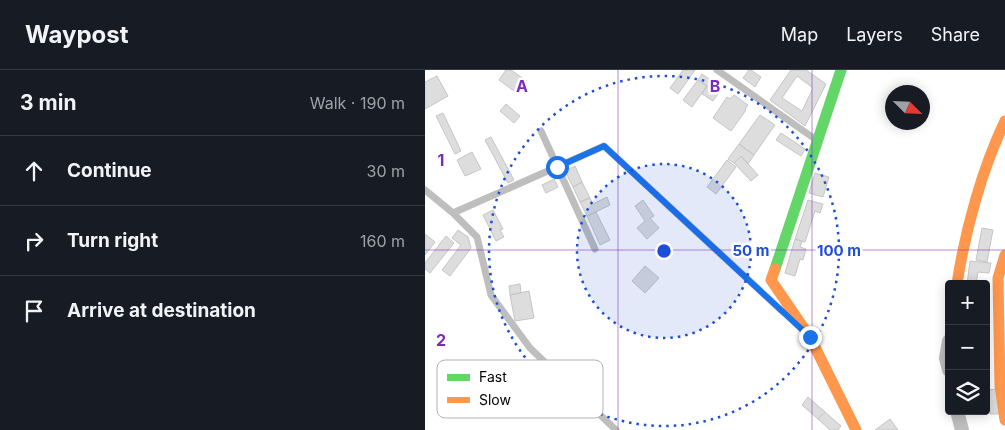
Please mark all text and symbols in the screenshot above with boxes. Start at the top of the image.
text: Waypost [25,20,129,49]
text: Map [781,24,818,45]
text: Layers [846,24,903,45]
text: Share [931,24,980,45]
text: A [516,76,528,96]
text: B [710,76,720,96]
north arrow [885,85,930,130]
text: 3 min [20,90,76,115]
text: Walk · 190 m [310,93,405,113]
text: 1 [438,150,444,170]
route start [546,156,569,179]
icon: ahead [20,157,48,185]
text: Continue [67,159,152,182]
text: 30 m [367,161,405,181]
icon: right [20,227,48,255]
text: Turn right [67,229,158,252]
text: 160 m [360,231,405,251]
text: 50 m [733,241,769,260]
text: 100 m [817,241,861,260]
centre of rings [655,242,673,260]
map controls [945,280,990,415]
button: + [945,280,990,325]
icon: arrive [20,297,48,325]
text: Arrive at destination [67,299,256,322]
button: − [945,325,990,370]
route end [799,326,822,349]
text: 2 [436,330,446,350]
legend [437,360,603,418]
text: Fast [479,368,507,385]
button: layers [945,370,990,415]
text: Slow [479,391,511,408]

